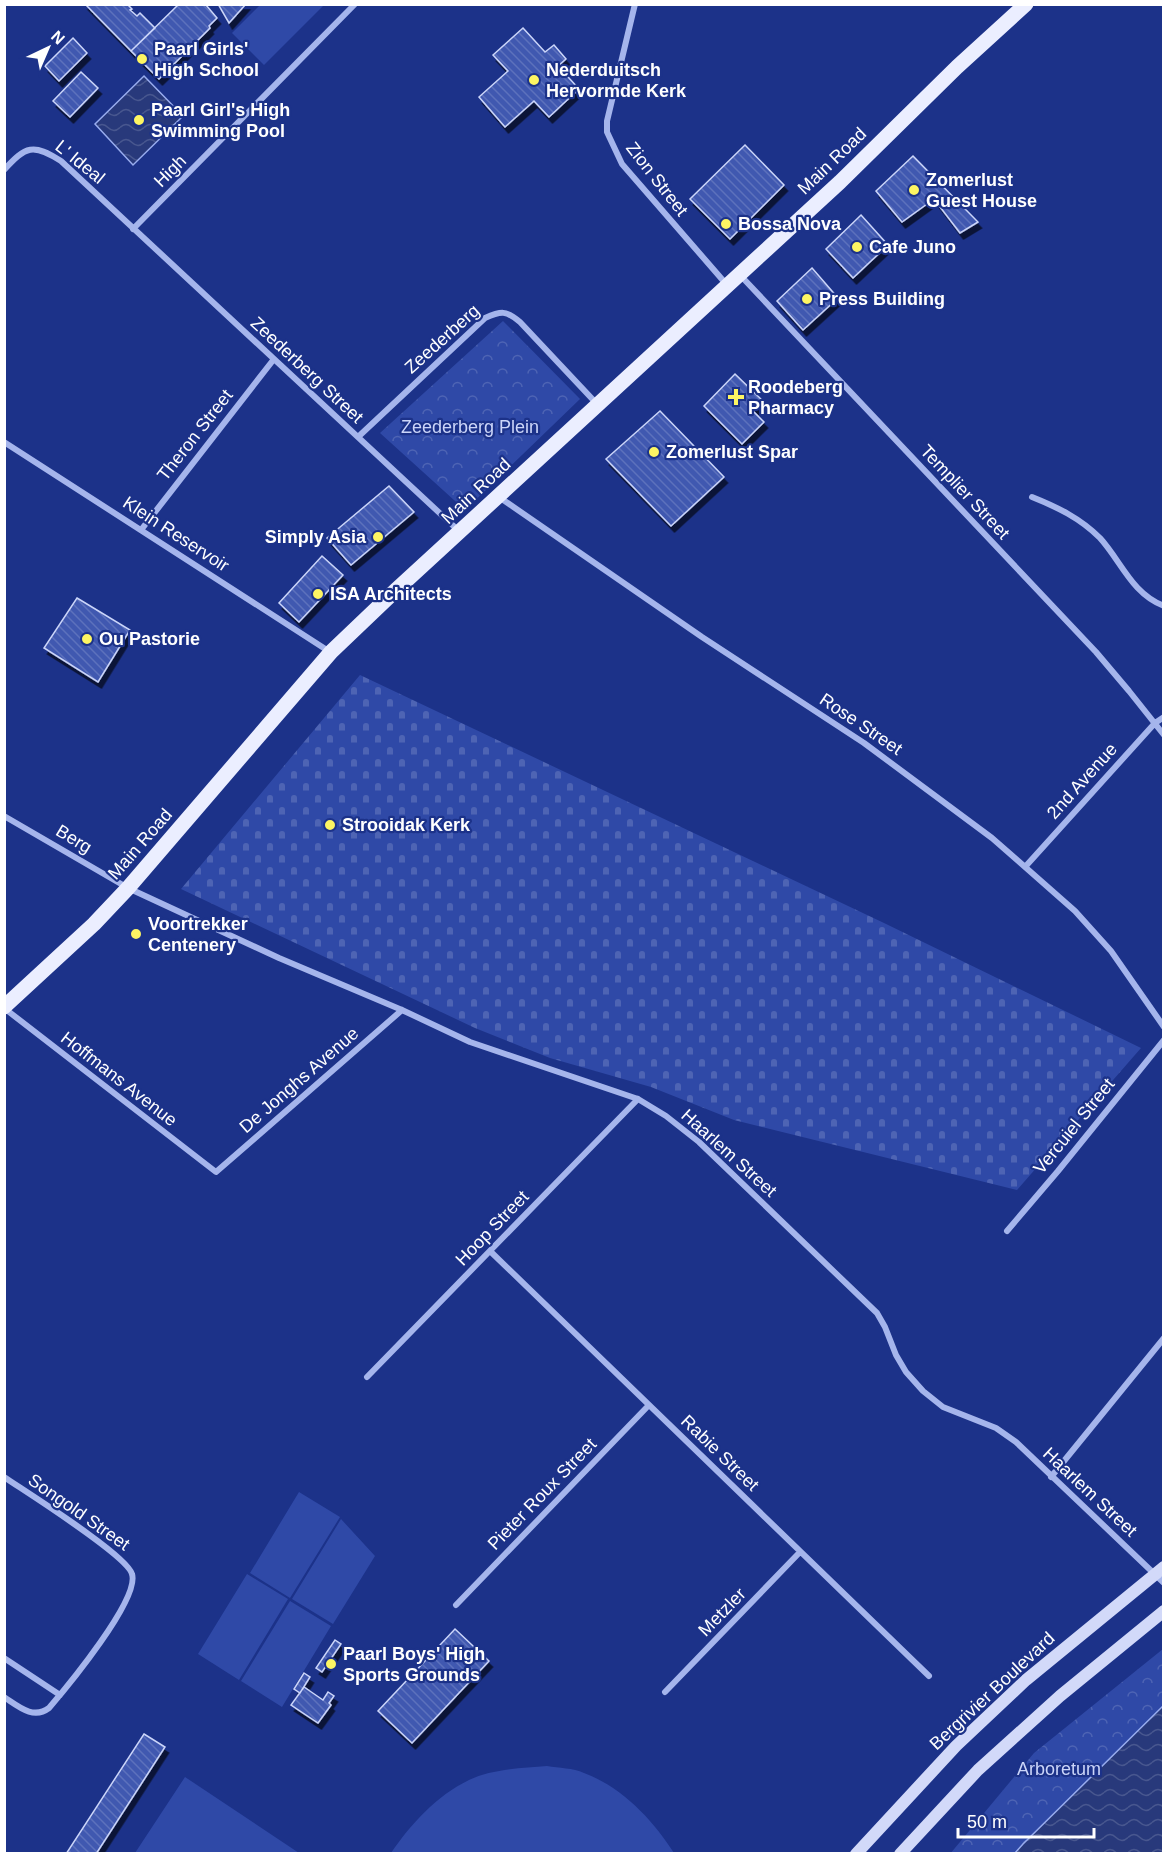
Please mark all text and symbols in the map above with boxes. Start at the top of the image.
north arrow [18,18,78,78]
text: N [48,27,68,48]
place label: Paarl Girls' High School [154,39,259,80]
marker: Paarl Girls' High School [135,52,149,66]
place label: Nederduitsch Hervormde Kerk [546,60,687,101]
marker: Nederduitsch Hervormde Kerk [527,73,541,87]
place label: Paarl Girl's High Swimming Pool [151,100,290,141]
marker: Paarl Girl's High Swimming Pool [132,113,146,127]
street label: Main Road [794,124,870,198]
street label: L' Ideal [51,136,109,188]
street label: Zion Street [622,138,692,220]
street label: High [150,151,190,191]
place label: Zomerlust Guest House [926,170,1037,211]
marker: Zomerlust Guest House [907,183,921,197]
place label: Bossa Nova [738,214,842,234]
marker: Bossa Nova [719,217,733,231]
place label: Cafe Juno [869,237,956,257]
marker: Cafe Juno [850,240,864,254]
place label: Press Building [819,289,945,309]
marker: Press Building [800,292,814,306]
street label: Zeederberg [401,300,483,378]
street label: Zeederberg Street [247,313,367,427]
place label: Roodeberg Pharmacy [748,377,843,418]
street label: Theron Street [153,385,237,485]
marker: Roodeberg Pharmacy [729,390,743,404]
park label: Zeederberg Plein [401,417,539,437]
street label: Templier Street [916,441,1014,543]
place label: Zomerlust Spar [666,442,798,462]
marker: Zomerlust Spar [647,445,661,459]
street label: Main Road [437,454,515,528]
street label: Klein Reservoir [119,492,233,576]
place label: Simply Asia [265,527,367,547]
marker: Simply Asia [371,530,385,544]
place label: ISA Architects [330,584,452,604]
marker: ISA Architects [311,587,325,601]
place label: Ou Pastorie [99,629,200,649]
marker: Ou Pastorie [80,632,94,646]
street label: Rose Street [816,689,906,759]
street label: 2nd Avenue [1043,739,1121,823]
street label: Main Road [104,805,176,883]
place label: Strooidak Kerk [342,815,471,835]
marker: Strooidak Kerk [323,818,337,832]
street label: Berg [53,821,95,857]
place label: Voortrekker Centenery [148,914,248,955]
marker: Voortrekker Centenery [129,927,143,941]
street label: De Jonghs Avenue [236,1023,362,1137]
street label: Hoffmans Avenue [57,1028,181,1130]
street label: Vercuiel Street [1029,1074,1119,1178]
street label: Haarlem Street [677,1105,781,1201]
street label: Hoop Street [451,1187,533,1269]
street label: Rabie Street [677,1411,763,1495]
street label: Pieter Roux Street [484,1434,600,1554]
street label: Haarlem Street [1039,1443,1141,1541]
street label: Songold Street [24,1470,134,1554]
street label: Metzler [694,1584,750,1640]
street label: Bergrivier Boulevard [926,1628,1058,1754]
place label: Paarl Boys' High Sports Grounds [343,1644,485,1685]
marker: Paarl Boys' High Sports Grounds [324,1657,338,1671]
park label: Arboretum [1017,1759,1101,1779]
scale bar [958,1801,1094,1839]
text: 50 m [967,1812,1007,1832]

